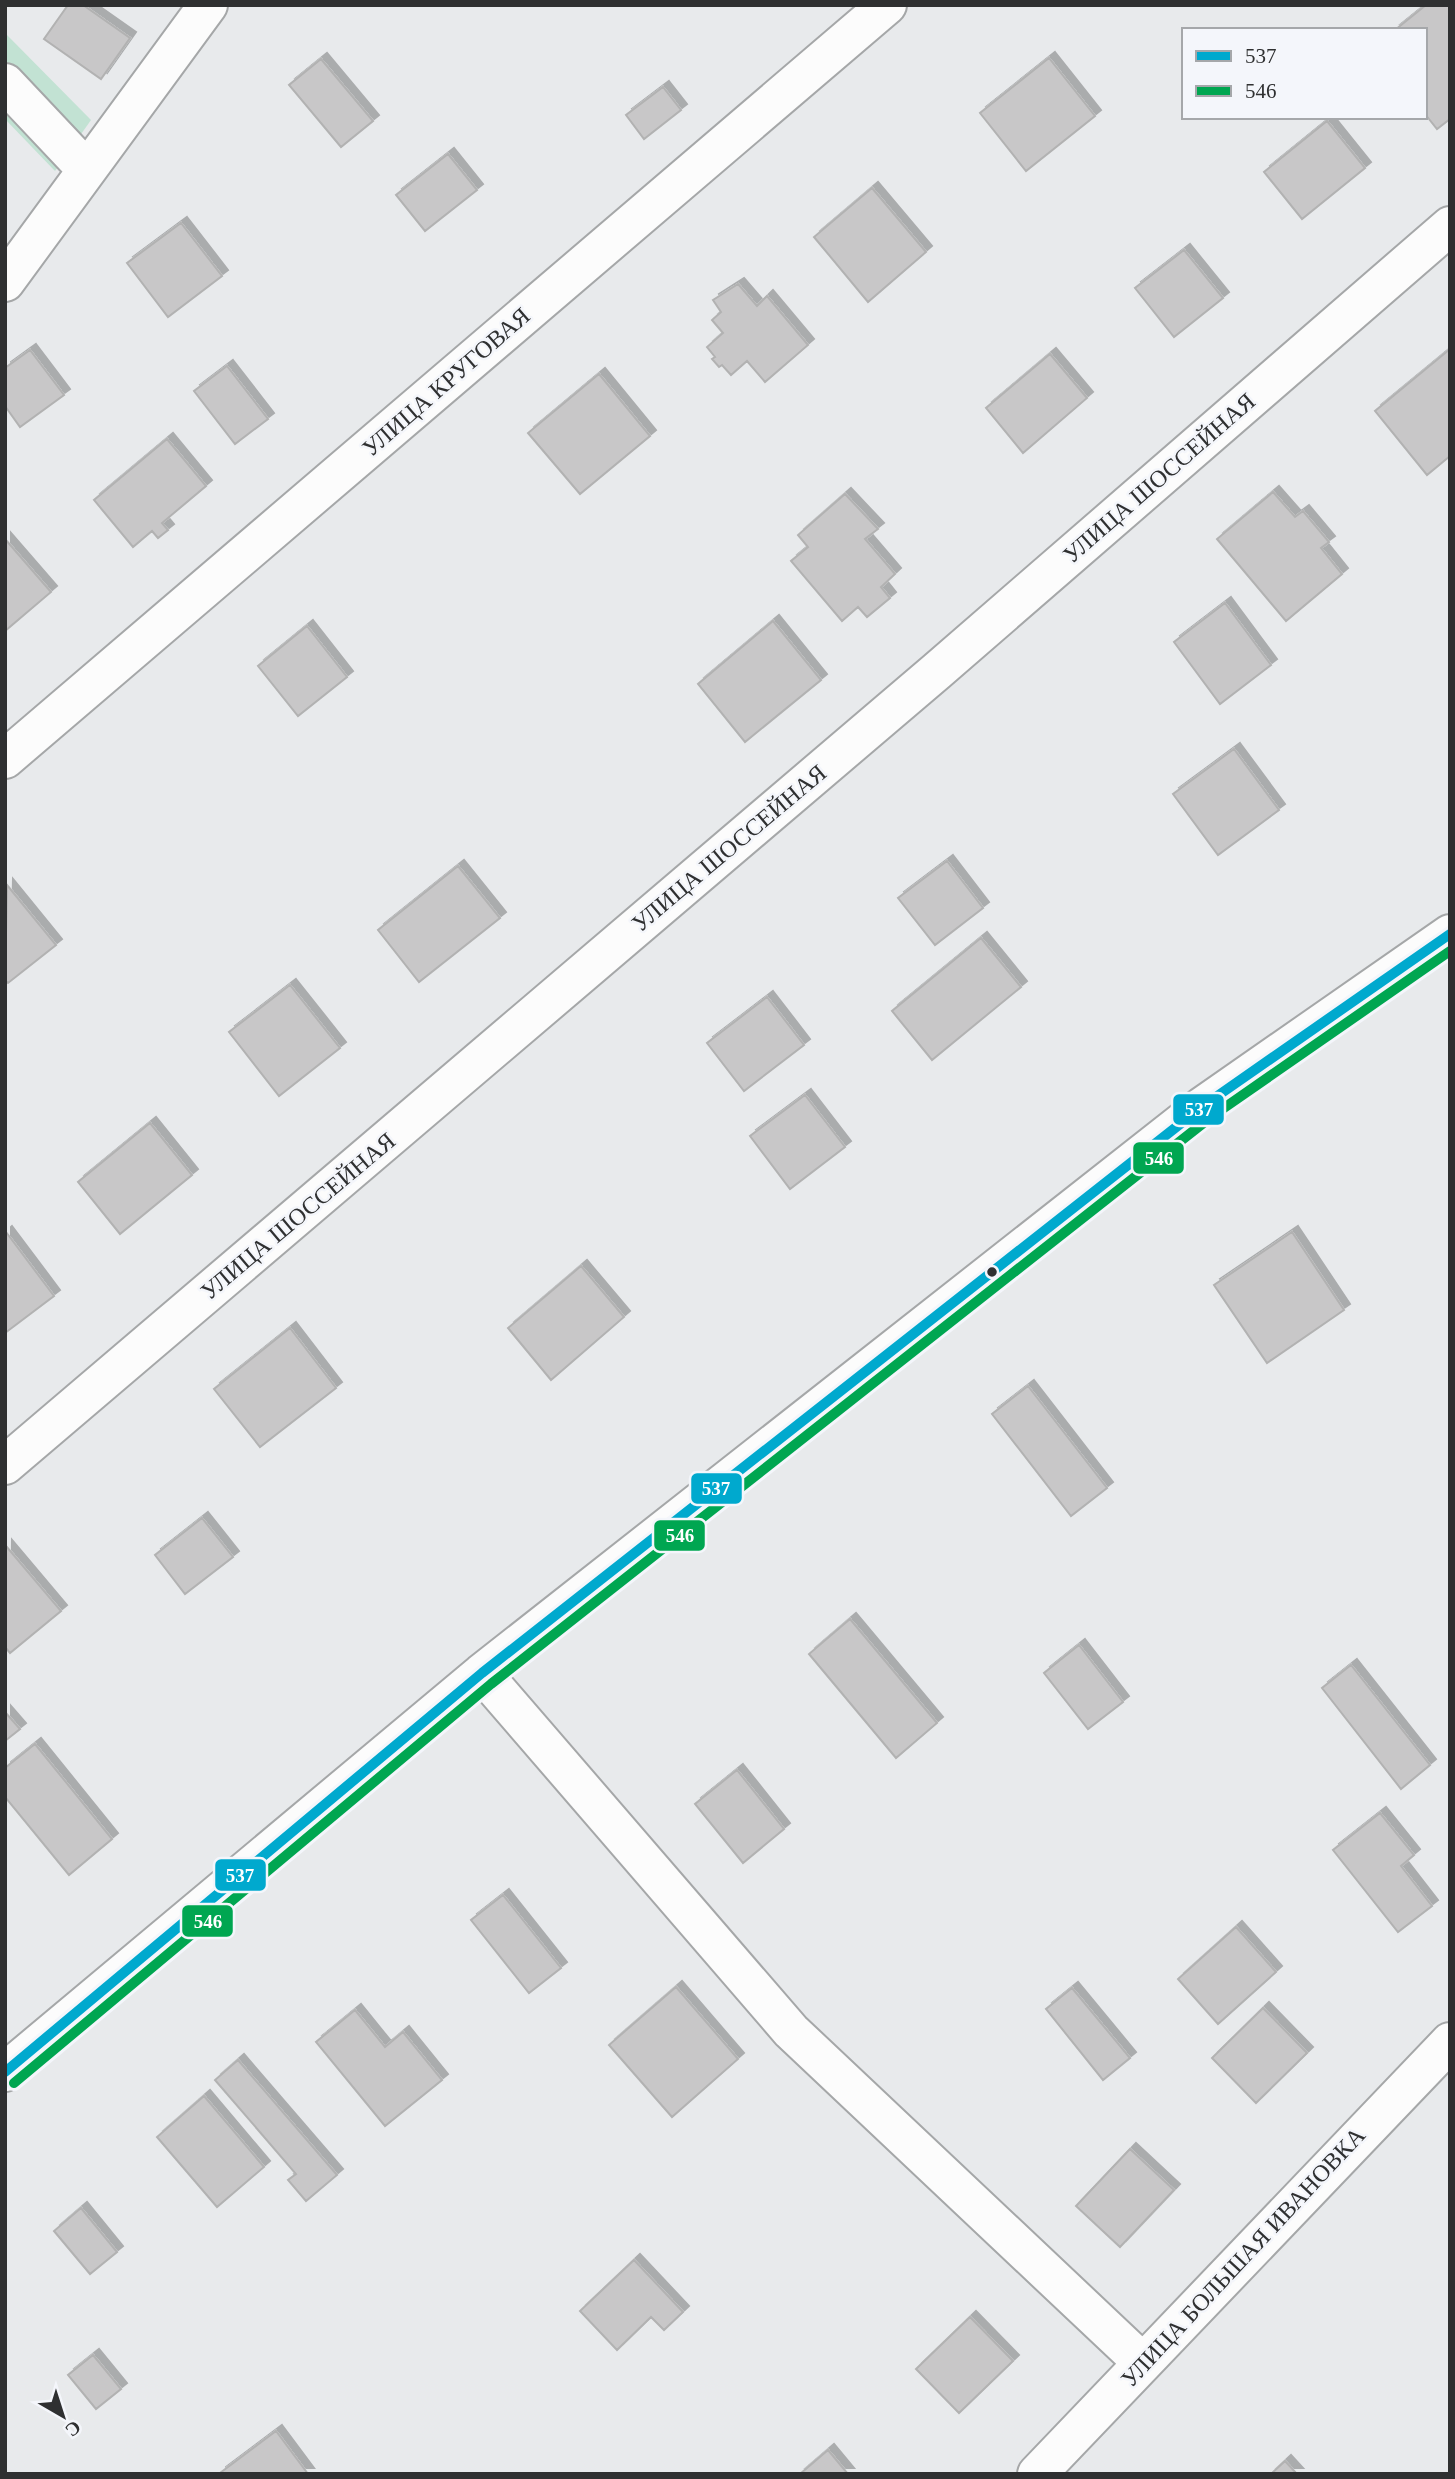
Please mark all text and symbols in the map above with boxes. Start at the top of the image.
legend [1182,28,1427,119]
text: 537 [1245,44,1277,68]
text: 546 [1245,79,1277,103]
street label: УЛИЦА КРУГОВАЯ [357,302,535,462]
street label: УЛИЦА ШОССЕЙНАЯ [1058,388,1260,568]
street label: УЛИЦА ШОССЕЙНАЯ [627,759,831,937]
line badge: 537 [1172,1093,1225,1126]
text: 537 [1185,1099,1214,1120]
street label: УЛИЦА ШОССЕЙНАЯ [196,1127,400,1305]
line badge: 546 [1132,1141,1185,1175]
text: 546 [1145,1148,1173,1169]
unlabelled marker [985,1265,999,1279]
line badge: 537 [690,1472,743,1505]
text: 537 [702,1478,731,1499]
line badge: 546 [653,1519,706,1552]
text: 546 [666,1525,694,1546]
line badge: 537 [214,1858,267,1892]
text: 537 [226,1865,255,1886]
line badge: 546 [181,1904,234,1938]
text: 546 [194,1911,222,1932]
street label: УЛИЦА БОЛЬШАЯ ИВАНОВКА [1116,2121,1371,2392]
north arrow [28,2381,98,2451]
text: С [61,2416,85,2441]

